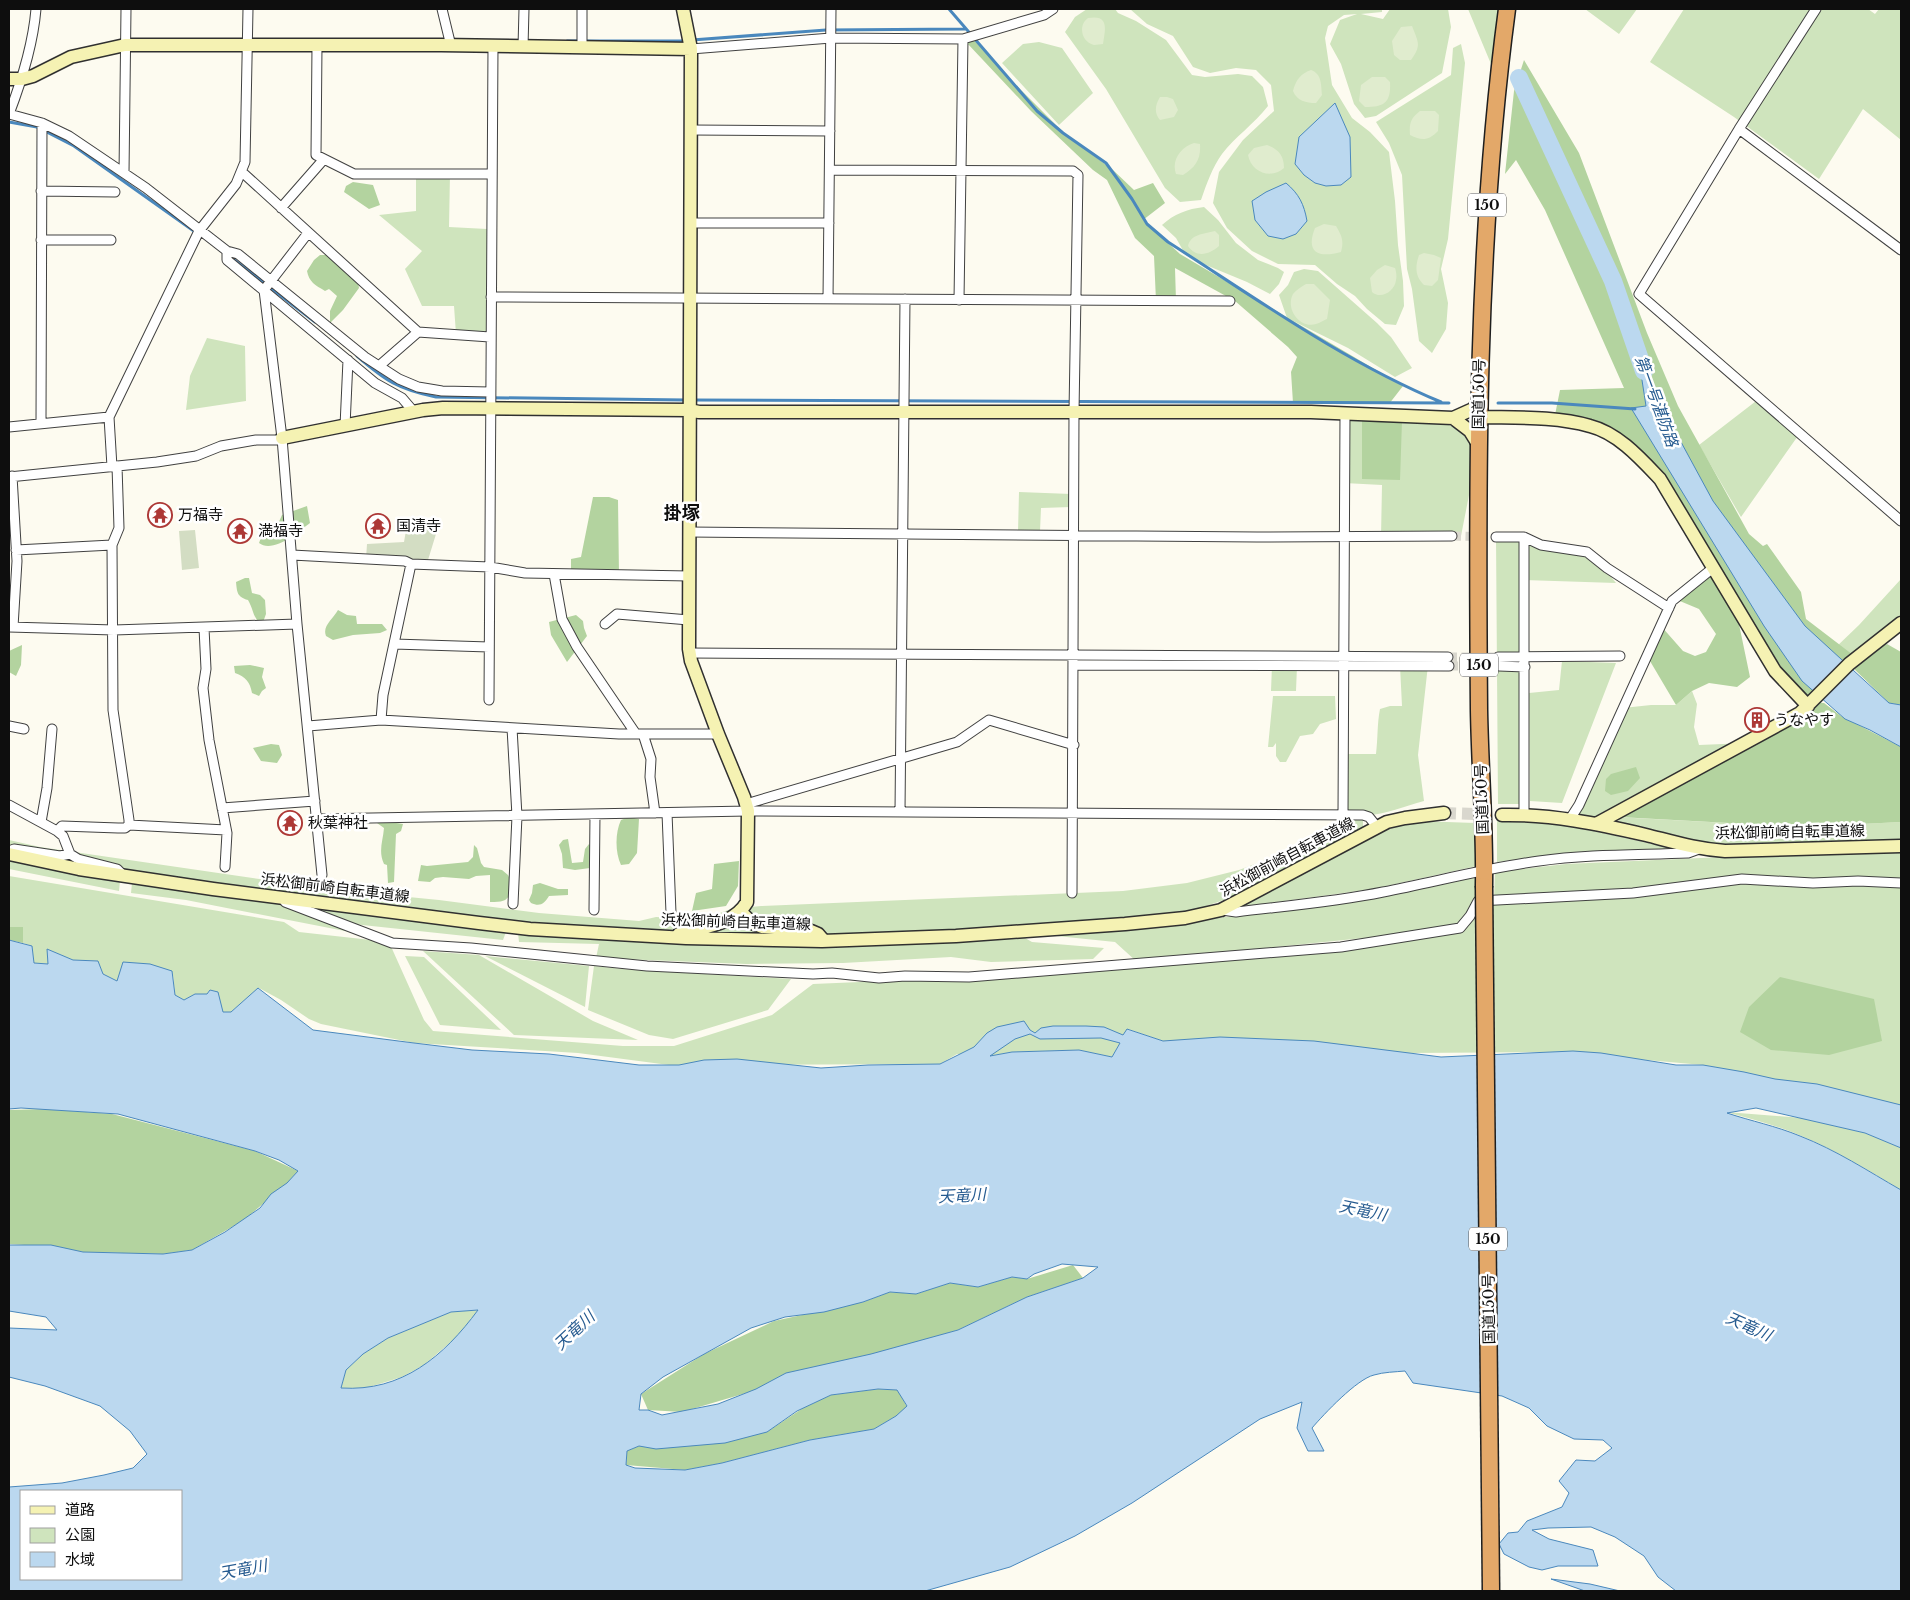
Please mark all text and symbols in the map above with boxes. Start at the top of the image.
road number: 150 [1468,194,1506,216]
water label: 第一号湛防路 [1631,352,1683,451]
street label: 国道150号 [1468,358,1489,430]
temple icon: 万福寺 [147,502,173,528]
district label: 掛塚 [664,502,700,524]
place label: 万福寺 [178,505,223,524]
temple icon: 国清寺 [365,513,391,539]
place label: 国清寺 [396,516,441,535]
temple icon: 満福寺 [227,518,253,544]
place label: 満福寺 [258,521,303,540]
road number: 150 [1460,654,1498,676]
building icon: うなやす [1744,707,1770,733]
place label: うなやす [1774,710,1834,729]
street label: 国道150号 [1471,763,1492,835]
temple icon: 秋葉神社 [277,810,303,836]
place label: 秋葉神社 [308,813,368,832]
street label: 浜松御前崎自転車道線 [1216,813,1357,900]
street label: 浜松御前崎自転車道線 [1715,821,1865,842]
street label: 浜松御前崎自転車道線 [259,869,411,906]
street label: 浜松御前崎自転車道線 [661,909,811,934]
water label: 天竜川 [938,1184,988,1206]
water label: 天竜川 [1337,1195,1391,1225]
road number: 150 [1469,1228,1507,1250]
street label: 国道150号 [1478,1273,1499,1345]
water label: 天竜川 [550,1305,600,1354]
water label: 天竜川 [1723,1307,1777,1346]
legend [20,1490,182,1580]
text: 道路 [65,1500,95,1519]
text: 公園 [65,1525,95,1544]
text: 水域 [65,1550,95,1569]
water label: 天竜川 [218,1555,270,1583]

